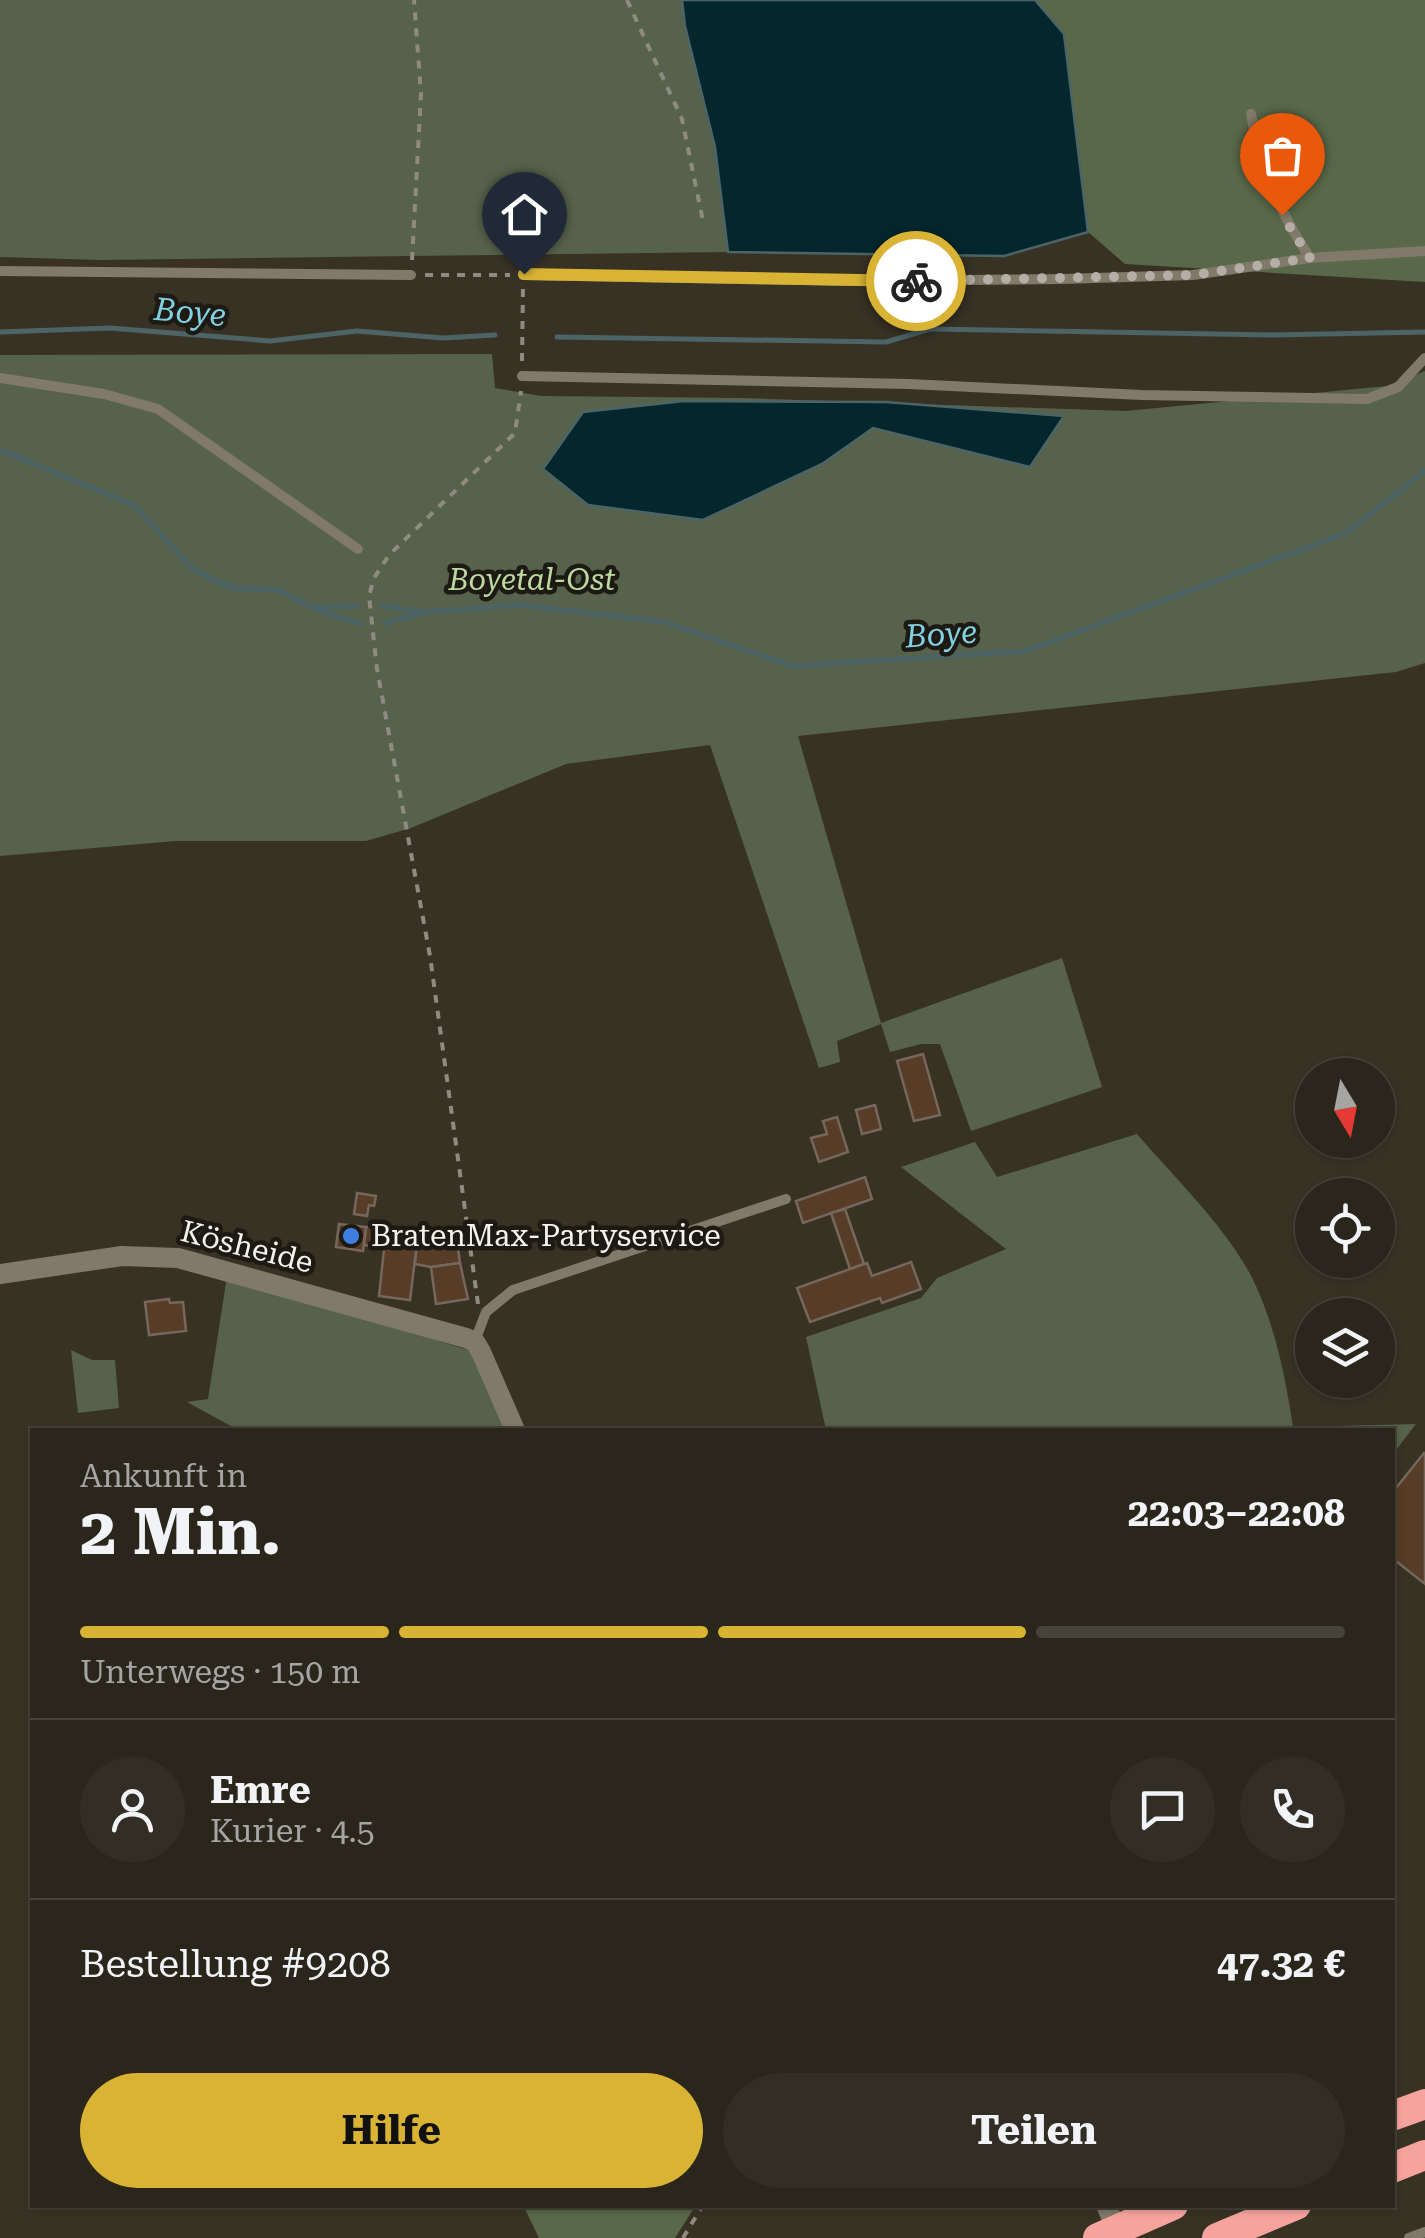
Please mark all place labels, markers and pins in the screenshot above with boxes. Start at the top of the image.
pin [1240,113,1325,216]
pin [482,172,567,275]
place label: BratenMax-Partyservice [371,1218,721,1253]
marker: BratenMax-Partyservice [340,1225,362,1247]

